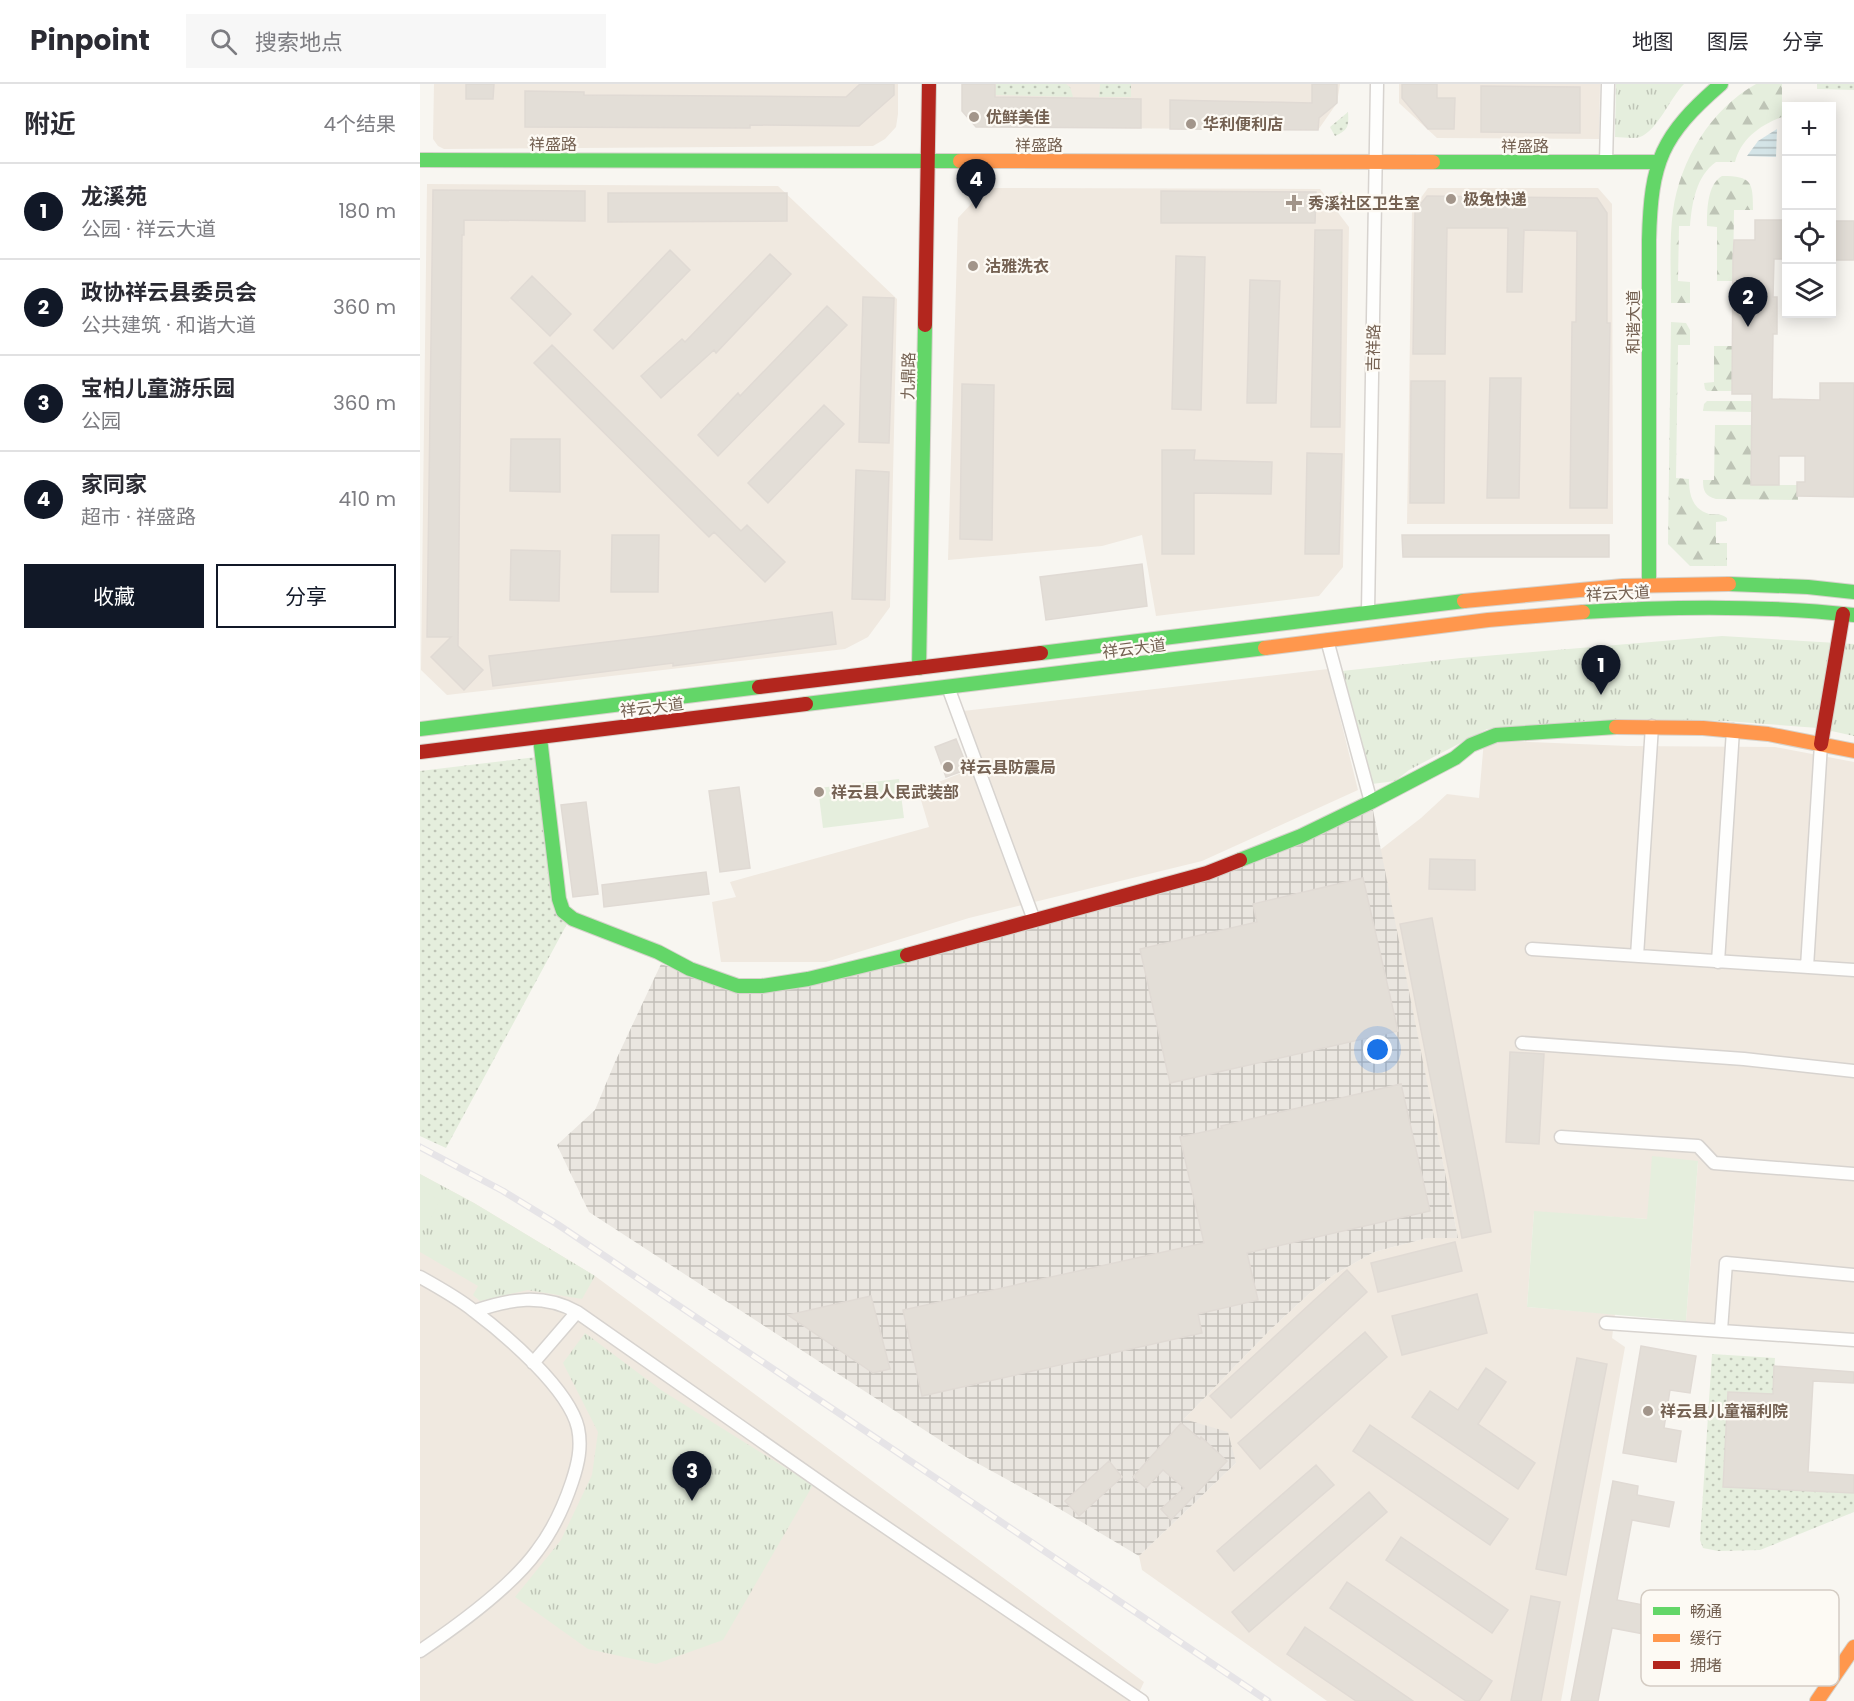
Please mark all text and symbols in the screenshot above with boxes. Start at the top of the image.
search box [186,14,606,68]
text: Pinpoint [30,21,150,60]
icon: search [207,25,240,58]
text: 搜索地点 [255,27,343,58]
text: 地图 [1632,27,1674,56]
text: 图层 [1707,27,1749,56]
text: 分享 [1782,27,1824,56]
map controls [1782,102,1836,318]
button: + [1782,102,1836,156]
text: 附近 [24,106,76,142]
place label: 优鲜美佳 [986,106,1050,129]
text: 4个结果 [323,110,396,138]
marker: 优鲜美佳 [967,110,981,124]
place label: 华利便利店 [1203,113,1283,136]
marker: 华利便利店 [1184,117,1198,131]
street label: 祥盛路 [529,133,577,156]
street label: 祥盛路 [1015,134,1063,157]
street label: 祥盛路 [1501,135,1549,158]
button: − [1782,156,1836,210]
pin: 4 [956,160,996,209]
text: 龙溪苑 [81,181,147,212]
place label: 极兔快递 [1463,188,1527,211]
place label: 秀溪社区卫生室 [1308,192,1420,215]
marker: 极兔快递 [1444,192,1458,206]
marker: 秀溪社区卫生室 [1285,194,1303,212]
text: 1 [40,197,47,225]
text: 180 m [338,197,396,225]
button: locate [1782,210,1836,264]
text: 公园 · 祥云大道 [81,215,216,243]
place label: 沽雅洗衣 [985,255,1049,278]
marker: 沽雅洗衣 [966,259,980,273]
button: layers [1782,264,1836,318]
text: 政协祥云县委员会 [81,277,257,308]
pin: 2 [1728,278,1768,327]
street label: 和谐大道 [1622,290,1645,354]
text: 2 [38,293,49,321]
text: 360 m [333,293,396,321]
text: 公共建筑 · 和谐大道 [81,311,256,339]
street label: 吉祥路 [1362,324,1385,372]
street label: 九鼎路 [897,352,920,400]
text: 宝柏儿童游乐园 [81,373,235,404]
text: 3 [37,389,50,417]
text: 360 m [333,389,396,417]
text: 公园 [81,407,121,435]
text: 家同家 [81,469,147,500]
text: 4 [37,485,50,513]
text: 410 m [339,485,396,513]
text: 超市 · 祥盛路 [81,503,196,531]
button: 收藏 [24,564,204,628]
button: 分享 [216,564,396,628]
street label: 祥云大道 [1585,580,1651,607]
street label: 祥云大道 [1101,633,1167,664]
pin: 1 [1582,646,1620,695]
street label: 祥云大道 [619,692,685,723]
place label: 祥云县防震局 [960,756,1056,779]
marker: 祥云县防震局 [941,760,955,774]
place label: 祥云县人民武装部 [831,781,959,804]
marker: 祥云县人民武装部 [812,785,826,799]
your location [1363,1035,1392,1064]
place label: 祥云县儿童福利院 [1660,1400,1788,1423]
marker: 祥云县儿童福利院 [1641,1404,1655,1418]
pin: 3 [672,1452,712,1501]
legend [1641,1590,1839,1686]
text: 畅通 [1690,1600,1722,1623]
text: 缓行 [1690,1627,1722,1650]
text: 拥堵 [1690,1654,1722,1677]

